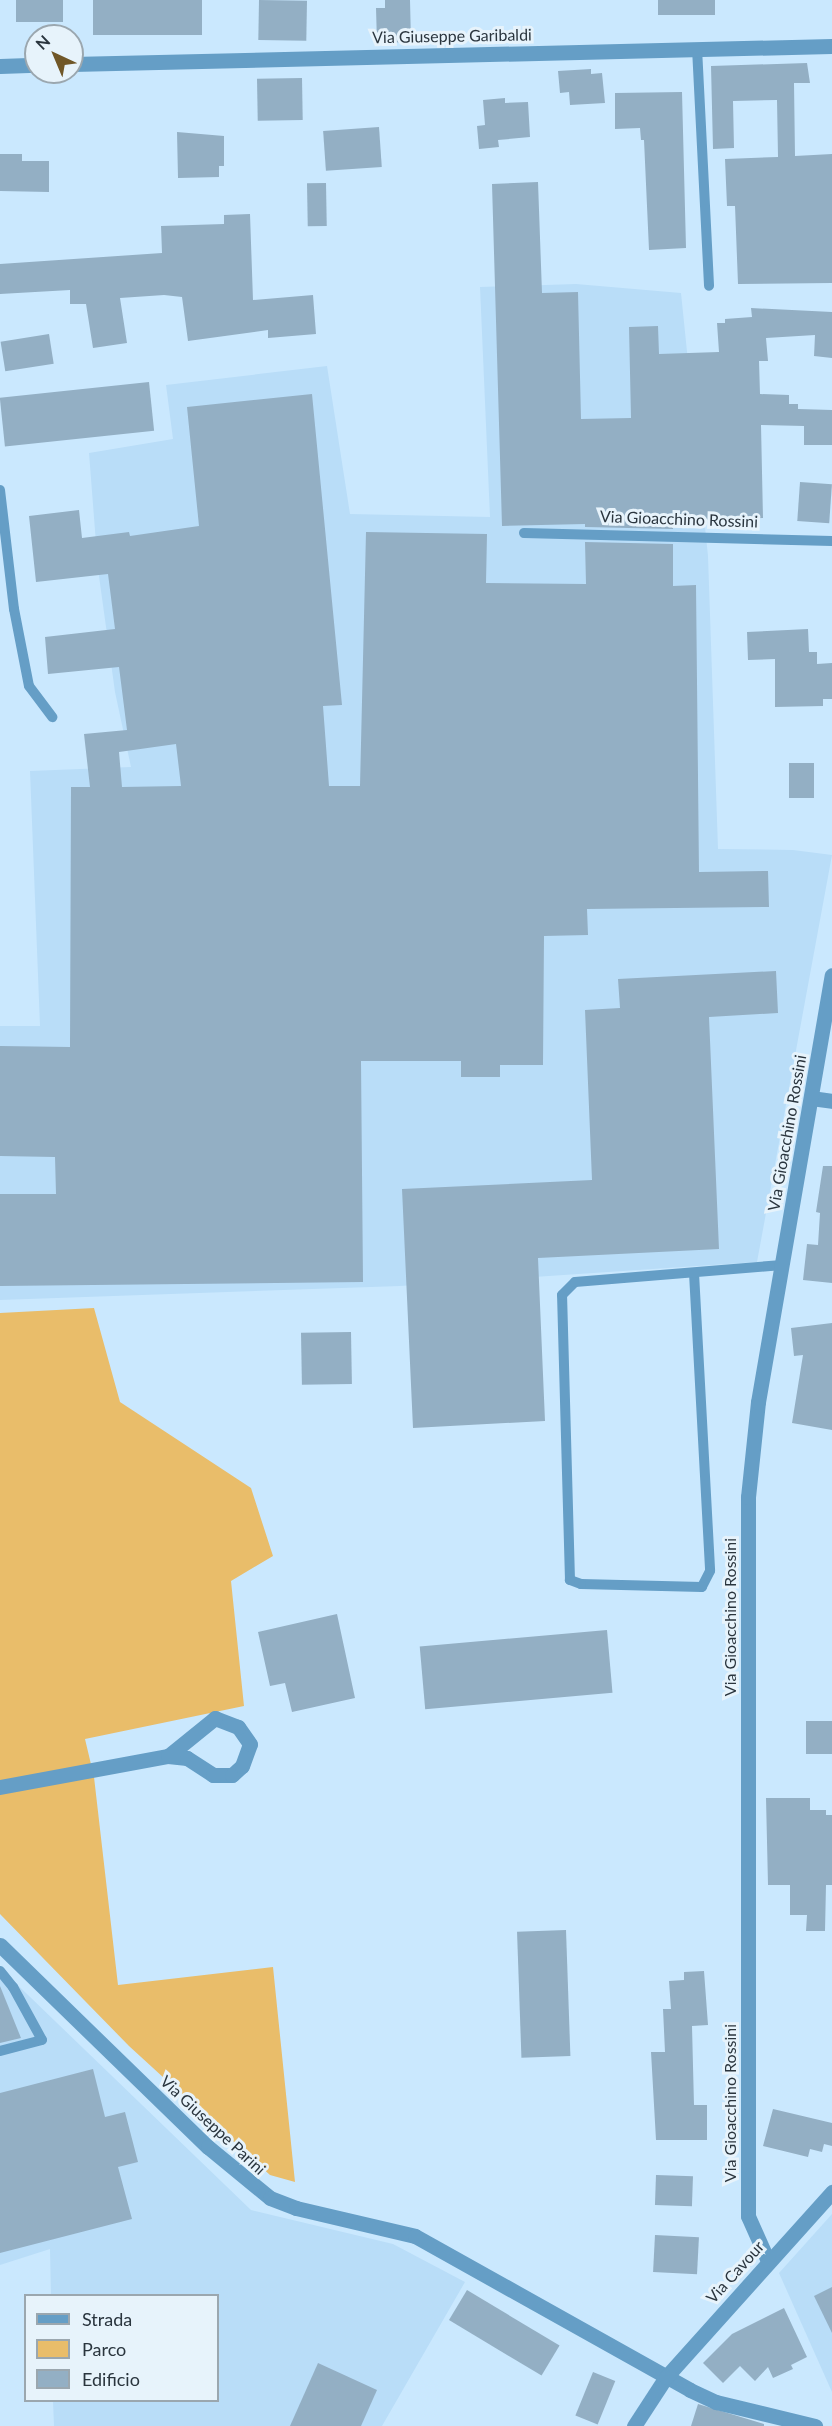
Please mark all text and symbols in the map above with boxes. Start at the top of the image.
north arrow [24,24,84,84]
street label: Via Giuseppe Garibaldi [372,25,532,47]
text: N [31,31,54,53]
street label: Via Gioacchino Rossini [600,507,758,531]
street label: Via Gioacchino Rossini [764,1053,810,1213]
street label: Via Gioacchino Rossini [720,1538,740,1696]
street label: Via Gioacchino Rossini [720,2024,740,2182]
street label: Via Giuseppe Parini [156,2071,270,2179]
street label: Via Cavour [702,2237,768,2307]
legend [24,2294,219,2402]
text: Strada [82,2308,132,2330]
text: Parco [82,2338,126,2360]
text: Edificio [82,2368,140,2390]

